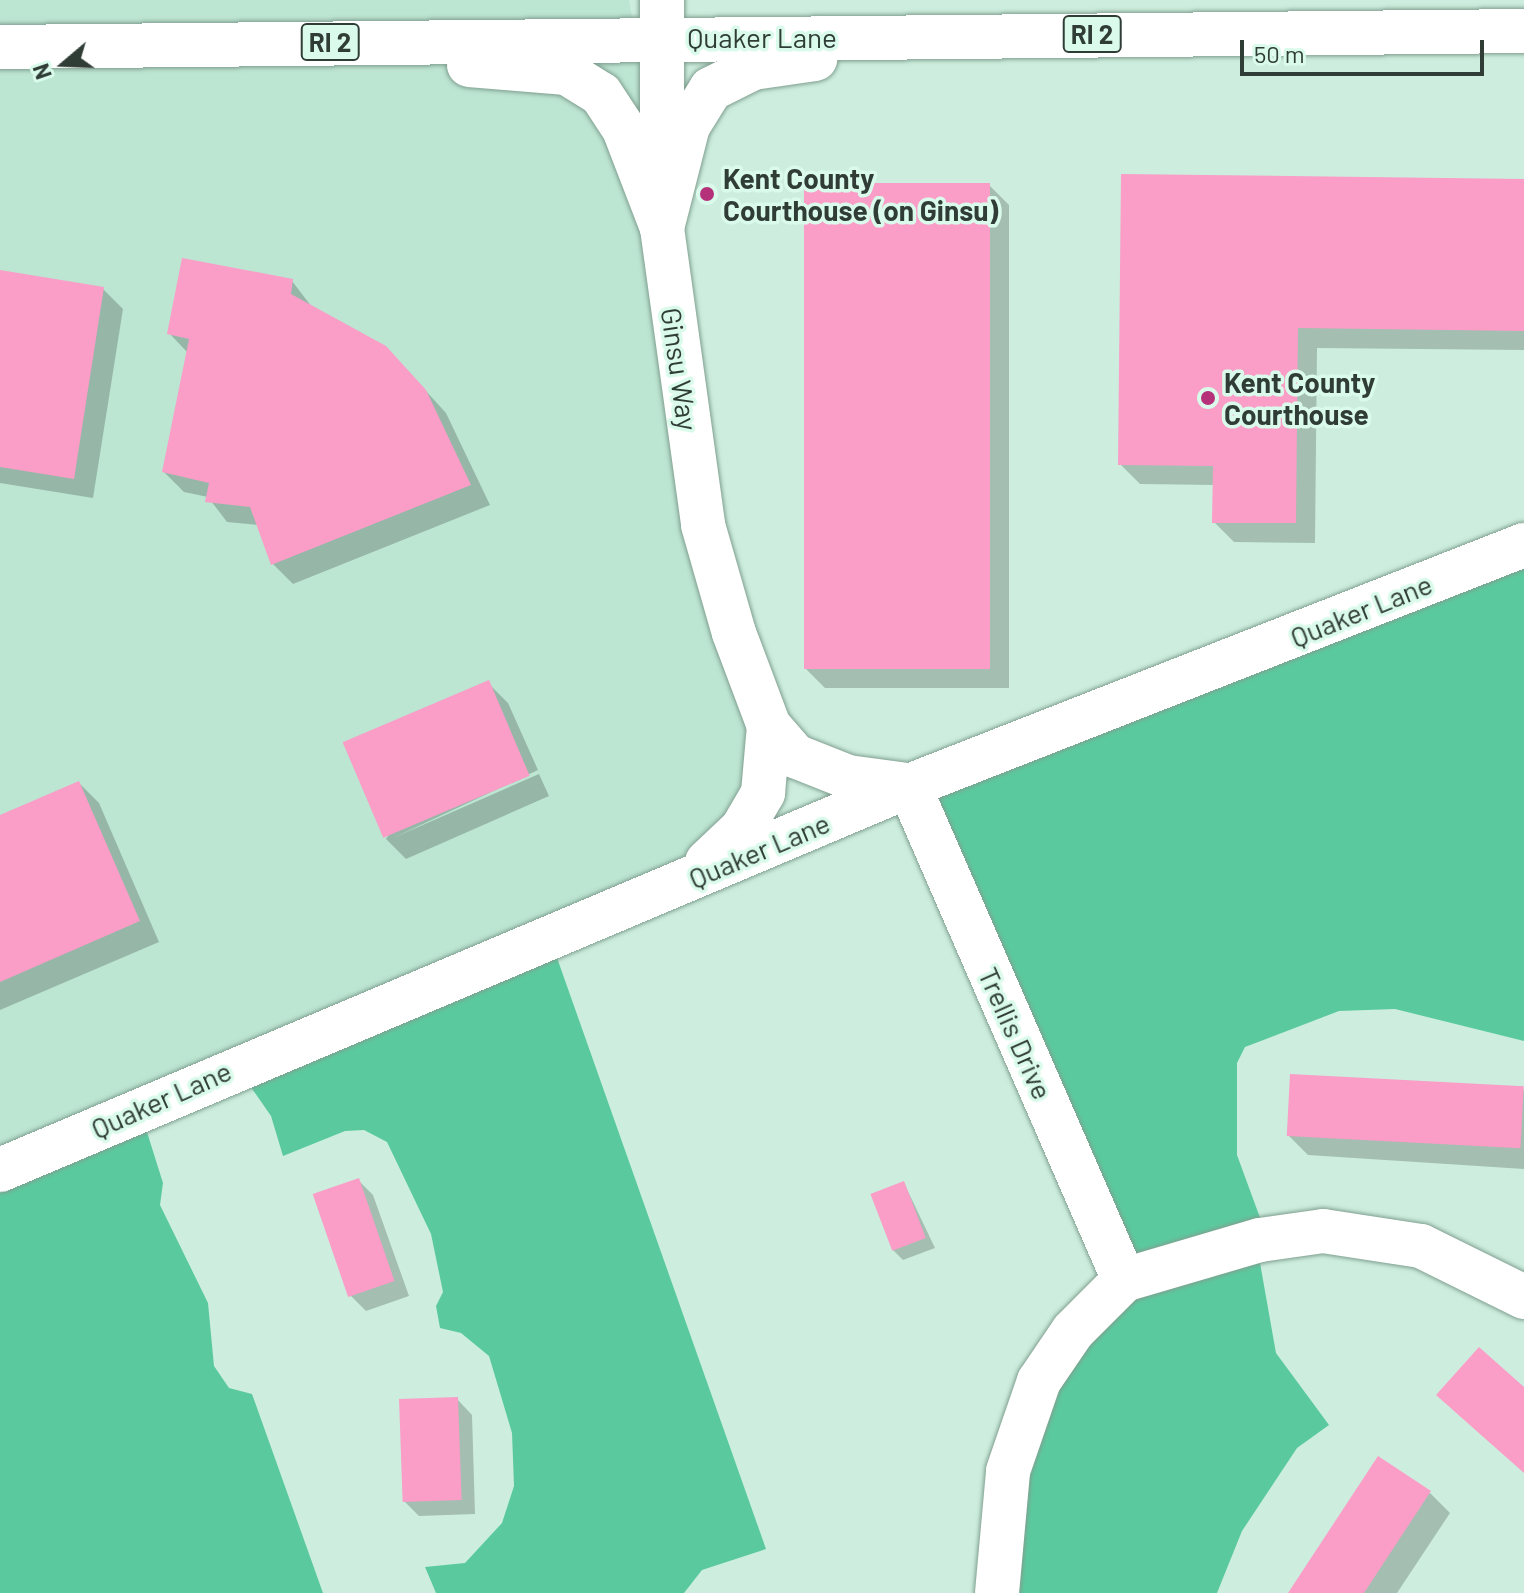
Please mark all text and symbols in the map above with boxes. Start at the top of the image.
road number: RI 2 [1062,12,1122,56]
road number: RI 2 [300,20,360,64]
street label: Quaker Lane [687,20,837,54]
north arrow [24,24,104,104]
scale bar [1244,24,1488,74]
text: 50 m [1254,39,1305,68]
text: N [27,61,56,83]
place label: Kent County Courthouse (on Ginsu) [723,161,998,227]
marker: Kent County Courthouse (on Ginsu) [698,185,716,203]
street label: Ginsu Way [655,305,705,433]
place label: Kent County Courthouse [1224,365,1375,431]
marker: Kent County Courthouse [1199,389,1217,407]
street label: Quaker Lane [1285,566,1437,654]
street label: Quaker Lane [684,805,834,895]
street label: Trellis Drive [972,962,1060,1104]
street label: Quaker Lane [86,1053,236,1145]

